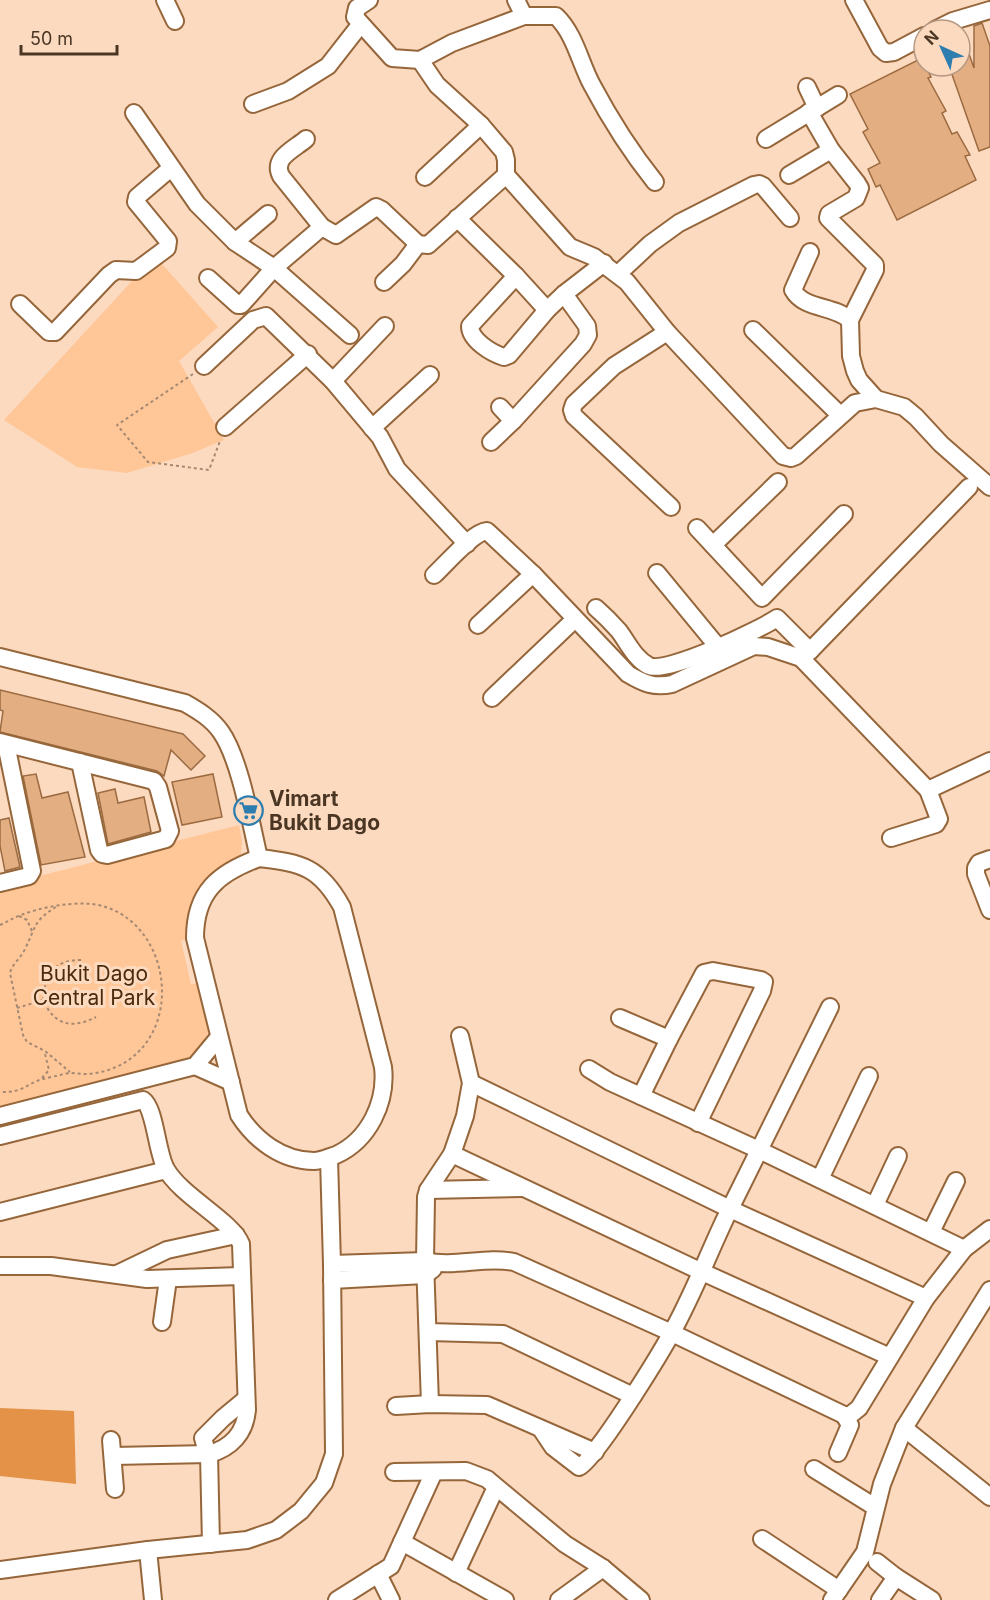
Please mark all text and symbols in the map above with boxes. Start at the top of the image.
scale bar [21,18,117,56]
north arrow [912,18,972,78]
text: N [920,26,943,49]
text: 50 m [30,28,73,49]
place label: Vimart Bukit Dago [269,786,380,835]
supermarket icon: Vimart Bukit Dago [232,794,264,826]
park label: Bukit Dago Central Park [33,961,156,1010]

